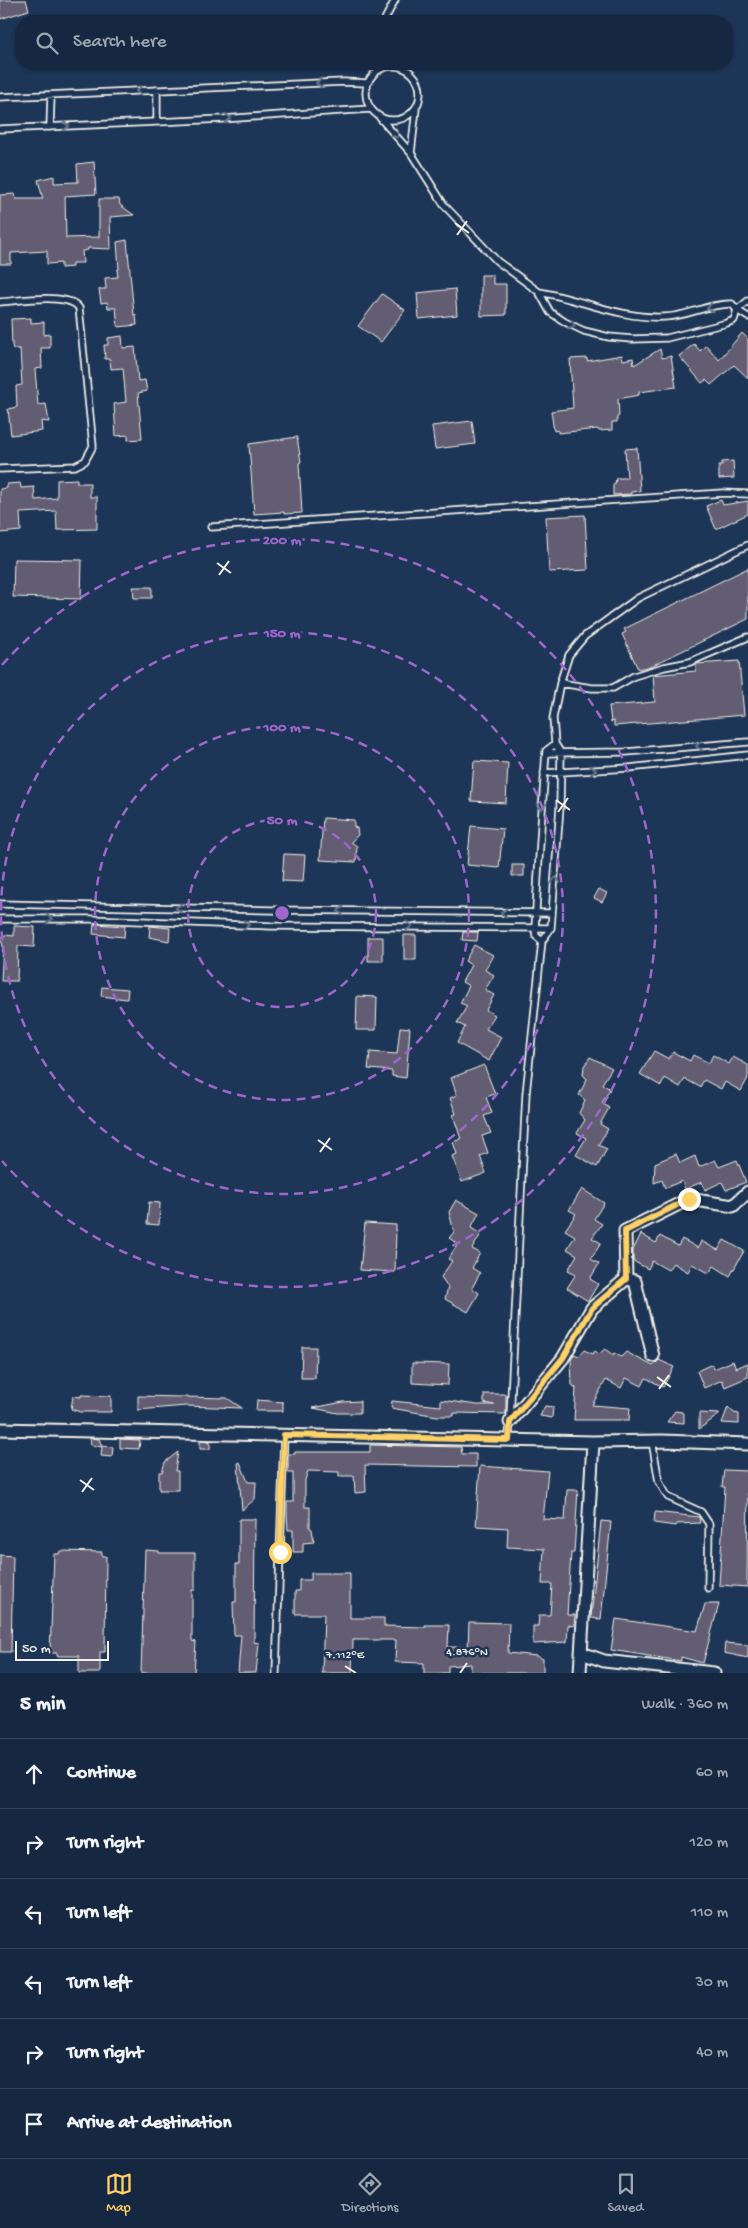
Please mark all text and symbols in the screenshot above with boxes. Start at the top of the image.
search box [15,15,733,70]
icon: search [33,29,61,57]
text: Search here [73,31,167,54]
one-way arrow [315,77,323,88]
one-way arrow [135,86,143,97]
one-way arrow [225,113,233,124]
one-way arrow [62,121,70,132]
one-way arrow [390,130,399,139]
one-way arrow [706,302,715,312]
one-way arrow [567,319,576,330]
text: 200 m [263,532,302,550]
text: 150 m [263,625,301,643]
text: 100 m [262,719,301,737]
one-way arrow [695,740,703,751]
one-way arrow [589,765,597,776]
one-way arrow [537,802,548,810]
text: 50 m [267,812,298,830]
one-way arrow [550,875,561,883]
one-way arrow [174,903,182,914]
centre of rings [273,904,291,922]
one-way arrow [337,906,344,916]
one-way arrow [499,908,507,918]
one-way arrow [45,914,53,924]
one-way arrow [242,920,250,930]
one-way arrow [405,921,413,931]
route end [678,1188,701,1211]
route start [269,1541,292,1564]
scale bar [15,1638,109,1661]
text: 50 m [22,1641,51,1658]
text: 4.876°N [446,1646,488,1660]
text: 7.112°E [325,1649,365,1663]
text: 5 min [20,1693,65,1718]
text: Walk · 360 m [642,1696,728,1715]
icon: ahead [20,1760,48,1788]
text: Continue [67,1762,136,1785]
text: 60 m [696,1764,728,1783]
icon: right [20,1830,48,1858]
text: Turn right [67,1832,143,1855]
text: 120 m [689,1834,728,1853]
icon: left [20,1900,48,1928]
text: Turn left [67,1902,131,1925]
text: 110 m [691,1904,728,1923]
icon: left [20,1970,48,1998]
text: Turn left [67,1972,131,1995]
text: 30 m [695,1974,728,1993]
icon: right [20,2040,48,2068]
text: Turn right [67,2042,143,2065]
text: 40 m [696,2044,728,2063]
icon: arrive [20,2110,48,2138]
text: Arrive at destination [67,2112,231,2135]
tab: Map [105,2170,133,2217]
tab: Directions [342,2170,399,2217]
tab: Saved [608,2170,643,2217]

